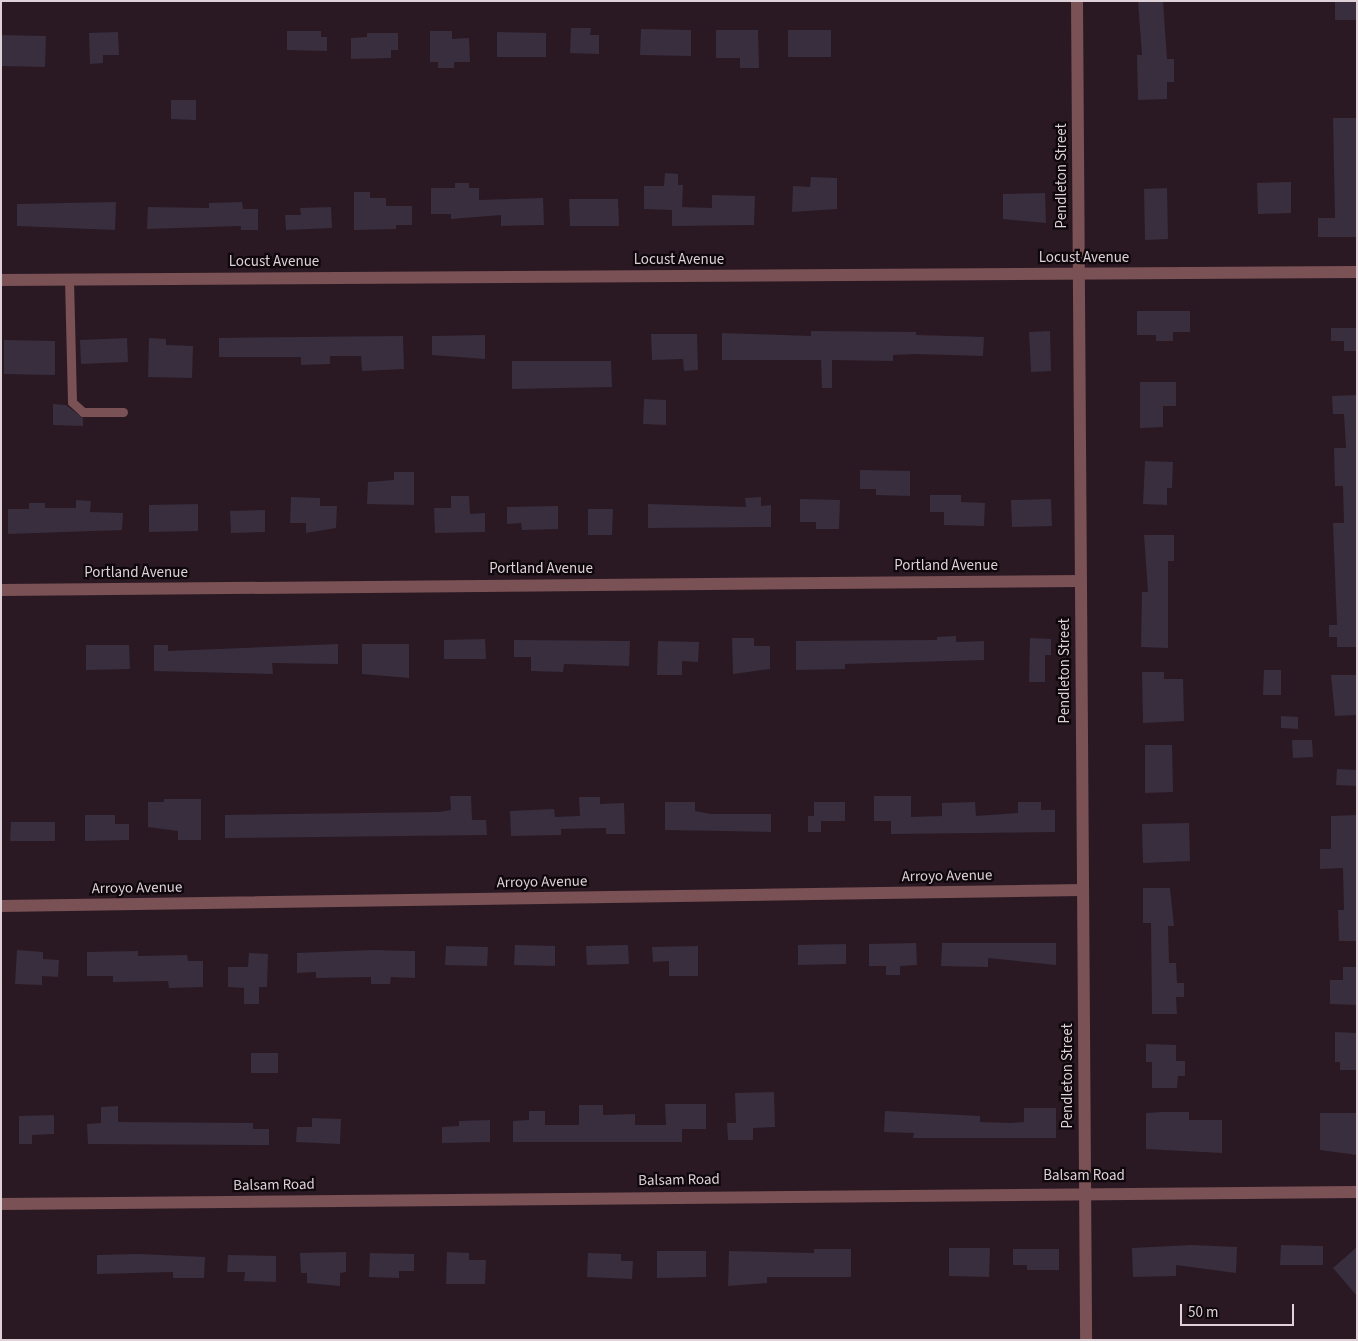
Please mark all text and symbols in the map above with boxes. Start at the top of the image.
street label: Pendleton Street [1053,124,1071,228]
street label: Locust Avenue [1039,249,1129,267]
street label: Locust Avenue [634,251,724,269]
street label: Locust Avenue [229,253,319,271]
street label: Portland Avenue [894,557,998,575]
street label: Portland Avenue [489,560,593,578]
street label: Portland Avenue [84,564,188,582]
street label: Pendleton Street [1056,619,1074,723]
street label: Arroyo Avenue [901,866,993,886]
street label: Arroyo Avenue [496,872,588,892]
street label: Arroyo Avenue [91,878,183,898]
street label: Pendleton Street [1059,1024,1077,1128]
street label: Balsam Road [1043,1167,1125,1185]
street label: Balsam Road [638,1170,720,1190]
street label: Balsam Road [233,1175,315,1195]
scale bar [1183,1294,1297,1326]
text: 50 m [1188,1302,1218,1323]

